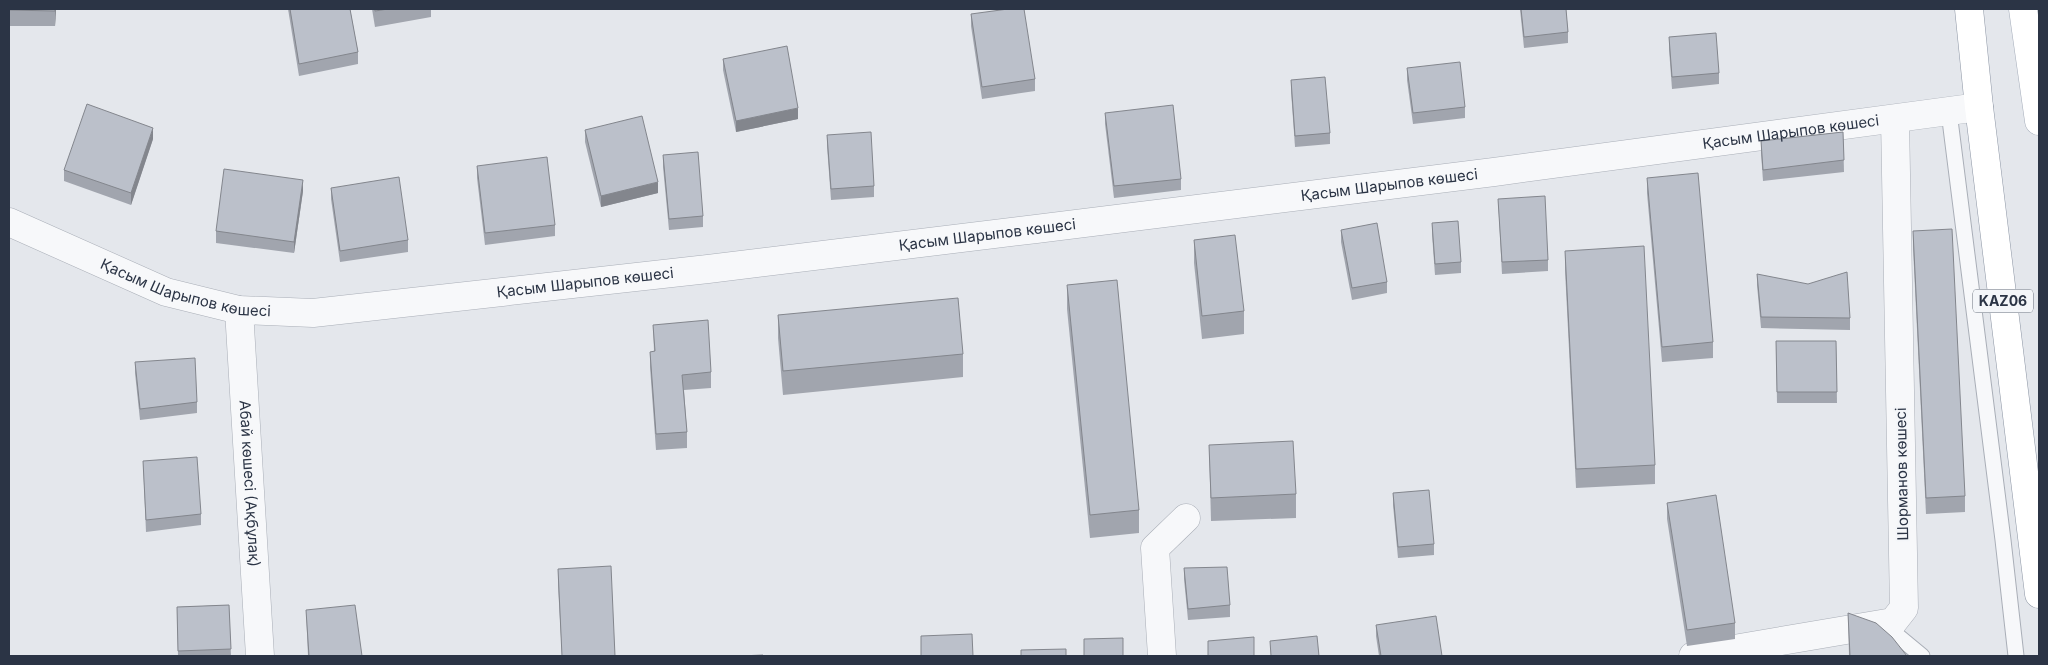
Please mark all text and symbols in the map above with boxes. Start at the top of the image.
street label: Қасым Шарыпов көшесі [1701,110,1880,153]
street label: Қасым Шарыпов көшесі [1300,164,1479,205]
street label: Қасым Шарыпов көшесі [898,214,1077,255]
street label: Қасым Шарыпов көшесі [98,254,271,320]
street label: Қасым Шарыпов көшесі [496,263,675,301]
road number: KАZ06 [1973,290,2033,312]
street label: Абай көшесі (Ақбұлақ) [235,400,265,568]
street label: Шорманов көшесі [1891,407,1912,541]

